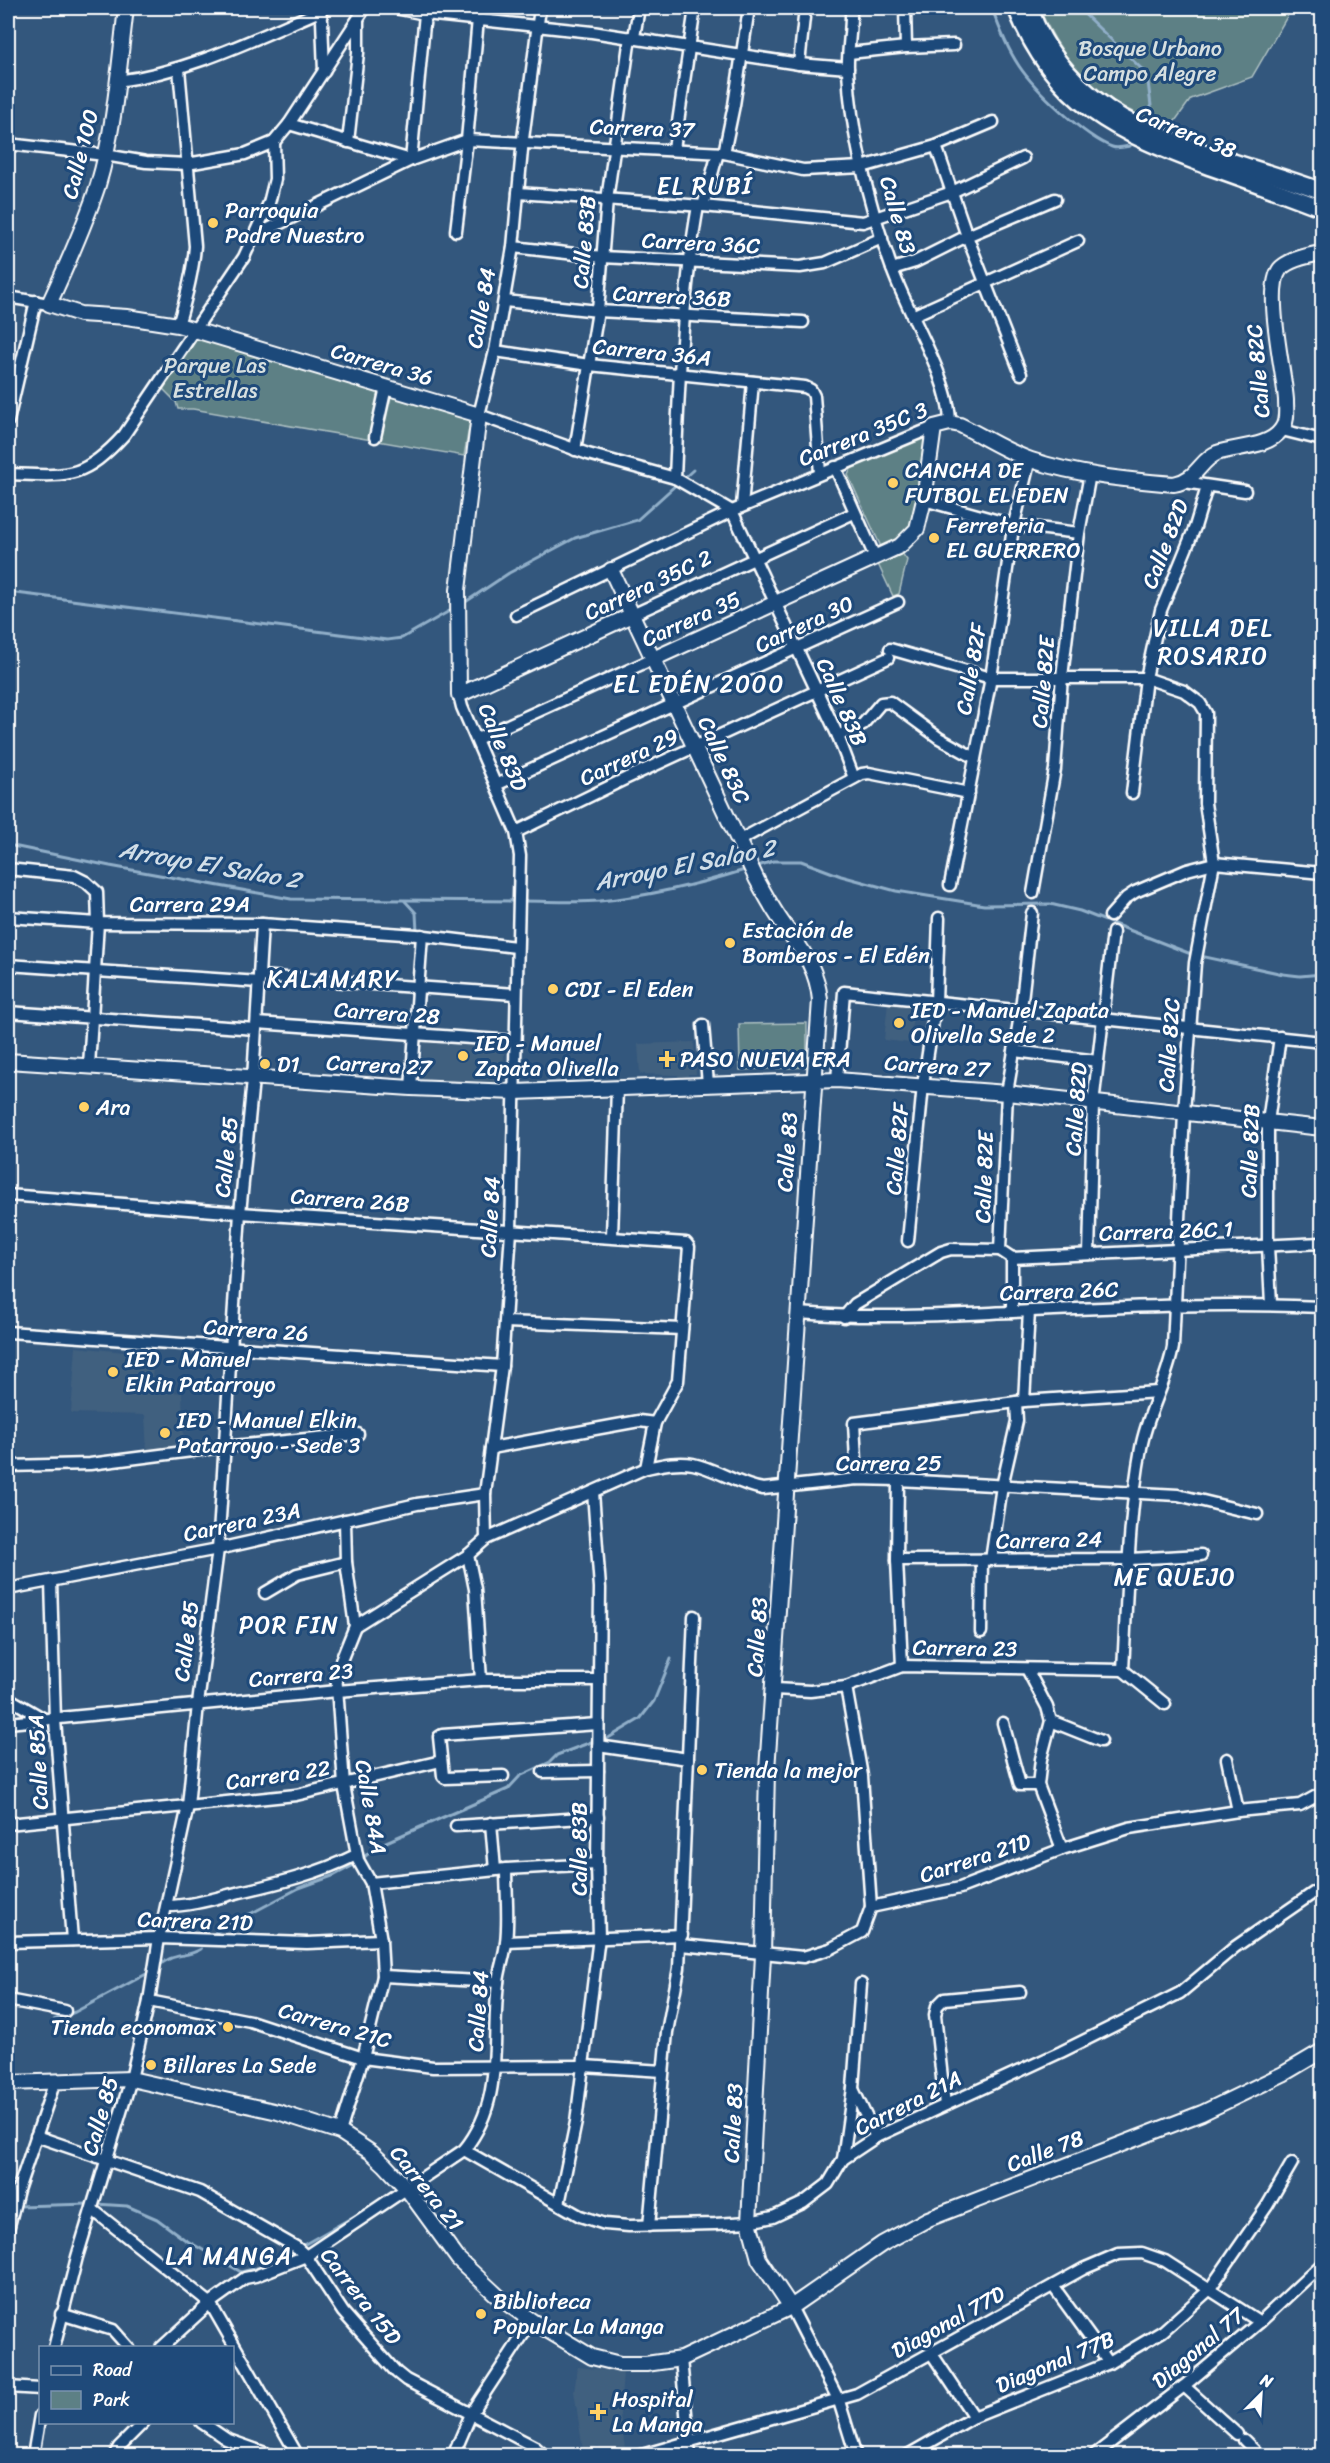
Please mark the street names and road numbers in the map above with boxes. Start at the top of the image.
street label: Carrera 38 [1130,94,1242,170]
street label: Calle 100 [50,105,110,203]
street label: Carrera 37 [589,107,696,149]
street label: Calle 83 [868,171,928,259]
street label: Calle 83B [560,194,608,290]
street label: Carrera 36C [641,220,761,266]
street label: Calle 84 [455,264,507,351]
street label: Carrera 36B [612,273,732,319]
street label: Calle 82C [1234,322,1282,420]
street label: Carrera 36A [591,326,713,378]
street label: Carrera 36 [326,331,438,397]
street label: Carrera 35C 3 [792,390,934,478]
street label: Calle 82D [1130,493,1200,595]
street label: Carrera 35C 2 [580,544,716,626]
street label: Carrera 30 [748,584,860,664]
street label: Carrera 35 [637,586,745,652]
street label: Calle 82F [944,619,998,718]
street label: Calle 82E [1020,632,1067,730]
street label: Calle 83B [805,651,879,753]
street label: Calle 83D [467,697,539,798]
street label: Calle 83C [687,709,762,811]
street label: Carrera 29 [573,717,685,797]
street label: Carrera 29A [130,885,250,924]
street label: Carrera 28 [333,990,441,1036]
street label: Calle 82C [1146,996,1192,1093]
street label: Carrera 27 [325,1043,434,1087]
street label: Carrera 27 [883,1043,992,1089]
street label: Calle 82D [1053,1060,1099,1157]
street label: Calle 82F [874,1100,921,1197]
street label: Calle 82B [1229,1103,1271,1199]
street label: Calle 83 [765,1111,809,1193]
street label: Calle 85 [202,1115,250,1199]
street label: Calle 82E [963,1128,1005,1224]
street label: Calle 84 [468,1175,512,1259]
street label: Carrera 26B [289,1176,411,1224]
street label: Carrera 26C 1 [1098,1209,1234,1253]
street label: Carrera 26C [999,1269,1119,1313]
street label: Carrera 26 [202,1307,310,1353]
street label: Carrera 25 [836,1444,942,1483]
street label: Carrera 23A [180,1491,304,1553]
street label: Carrera 24 [995,1520,1103,1560]
street label: Calle 83 [735,1596,779,1678]
street label: Calle 85 [162,1598,210,1684]
street label: Carrera 23 [912,1628,1018,1668]
street label: Carrera 23 [247,1651,355,1699]
street label: Calle 85A [16,1713,60,1811]
street label: Carrera 22 [223,1748,333,1802]
street label: Calle 84A [343,1756,399,1858]
street label: Calle 83B [560,1802,599,1896]
street label: Carrera 21D [914,1821,1037,1894]
street label: Carrera 21D [137,1900,254,1943]
street label: Calle 84 [456,1969,500,2053]
street label: Carrera 21C [274,1990,396,2060]
street label: Carrera 21A [847,2059,969,2147]
street label: Calle 85 [70,2072,130,2160]
street label: Calle 83 [711,2082,755,2164]
street label: Calle 78 [1001,2118,1089,2184]
street label: Carrera 21 [380,2136,474,2240]
street label: Carrera 15D [310,2238,413,2354]
street label: Diagonal 77D [884,2274,1013,2369]
street label: Diagonal 77 [1142,2296,1255,2399]
street label: Diagonal 77B [989,2319,1121,2405]

